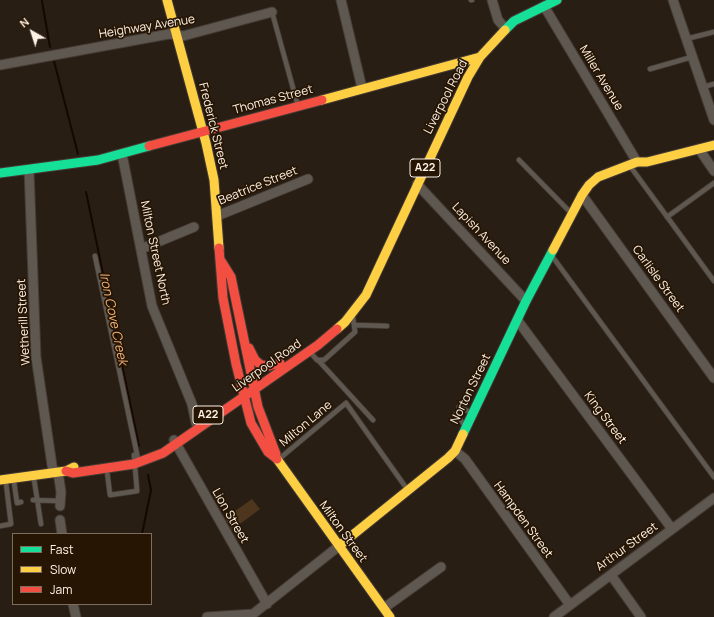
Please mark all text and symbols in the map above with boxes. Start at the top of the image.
north arrow [12,12,52,52]
street label: Heighway Avenue [98,12,196,42]
text: N [16,14,32,31]
street label: Miller Avenue [576,43,626,113]
street label: Liverpool Road [421,58,471,136]
street label: Frederick Street [195,81,231,171]
street label: Thomas Street [231,82,315,118]
road number: A22 [410,159,440,177]
street label: Beatrice Street [216,164,300,208]
street label: Milton Street North [137,200,173,306]
street label: Lapish Avenue [449,200,513,268]
street label: Carlisle Street [629,243,687,315]
water label: Iron Cove Creek [96,271,130,367]
street label: Wetherill Street [15,278,33,366]
street label: Liverpool Road [230,337,304,395]
street label: Norton Street [448,352,494,426]
street label: King Street [581,389,629,447]
street label: Milton Lane [277,398,335,450]
road number: A22 [193,406,223,424]
street label: Hampden Street [490,479,556,561]
street label: Lion Street [209,486,251,546]
street label: Milton Street [316,499,370,565]
street label: Arthur Street [593,520,661,574]
legend [12,533,152,605]
text: Fast [50,541,74,558]
text: Slow [50,561,76,578]
text: Jam [50,581,72,598]

